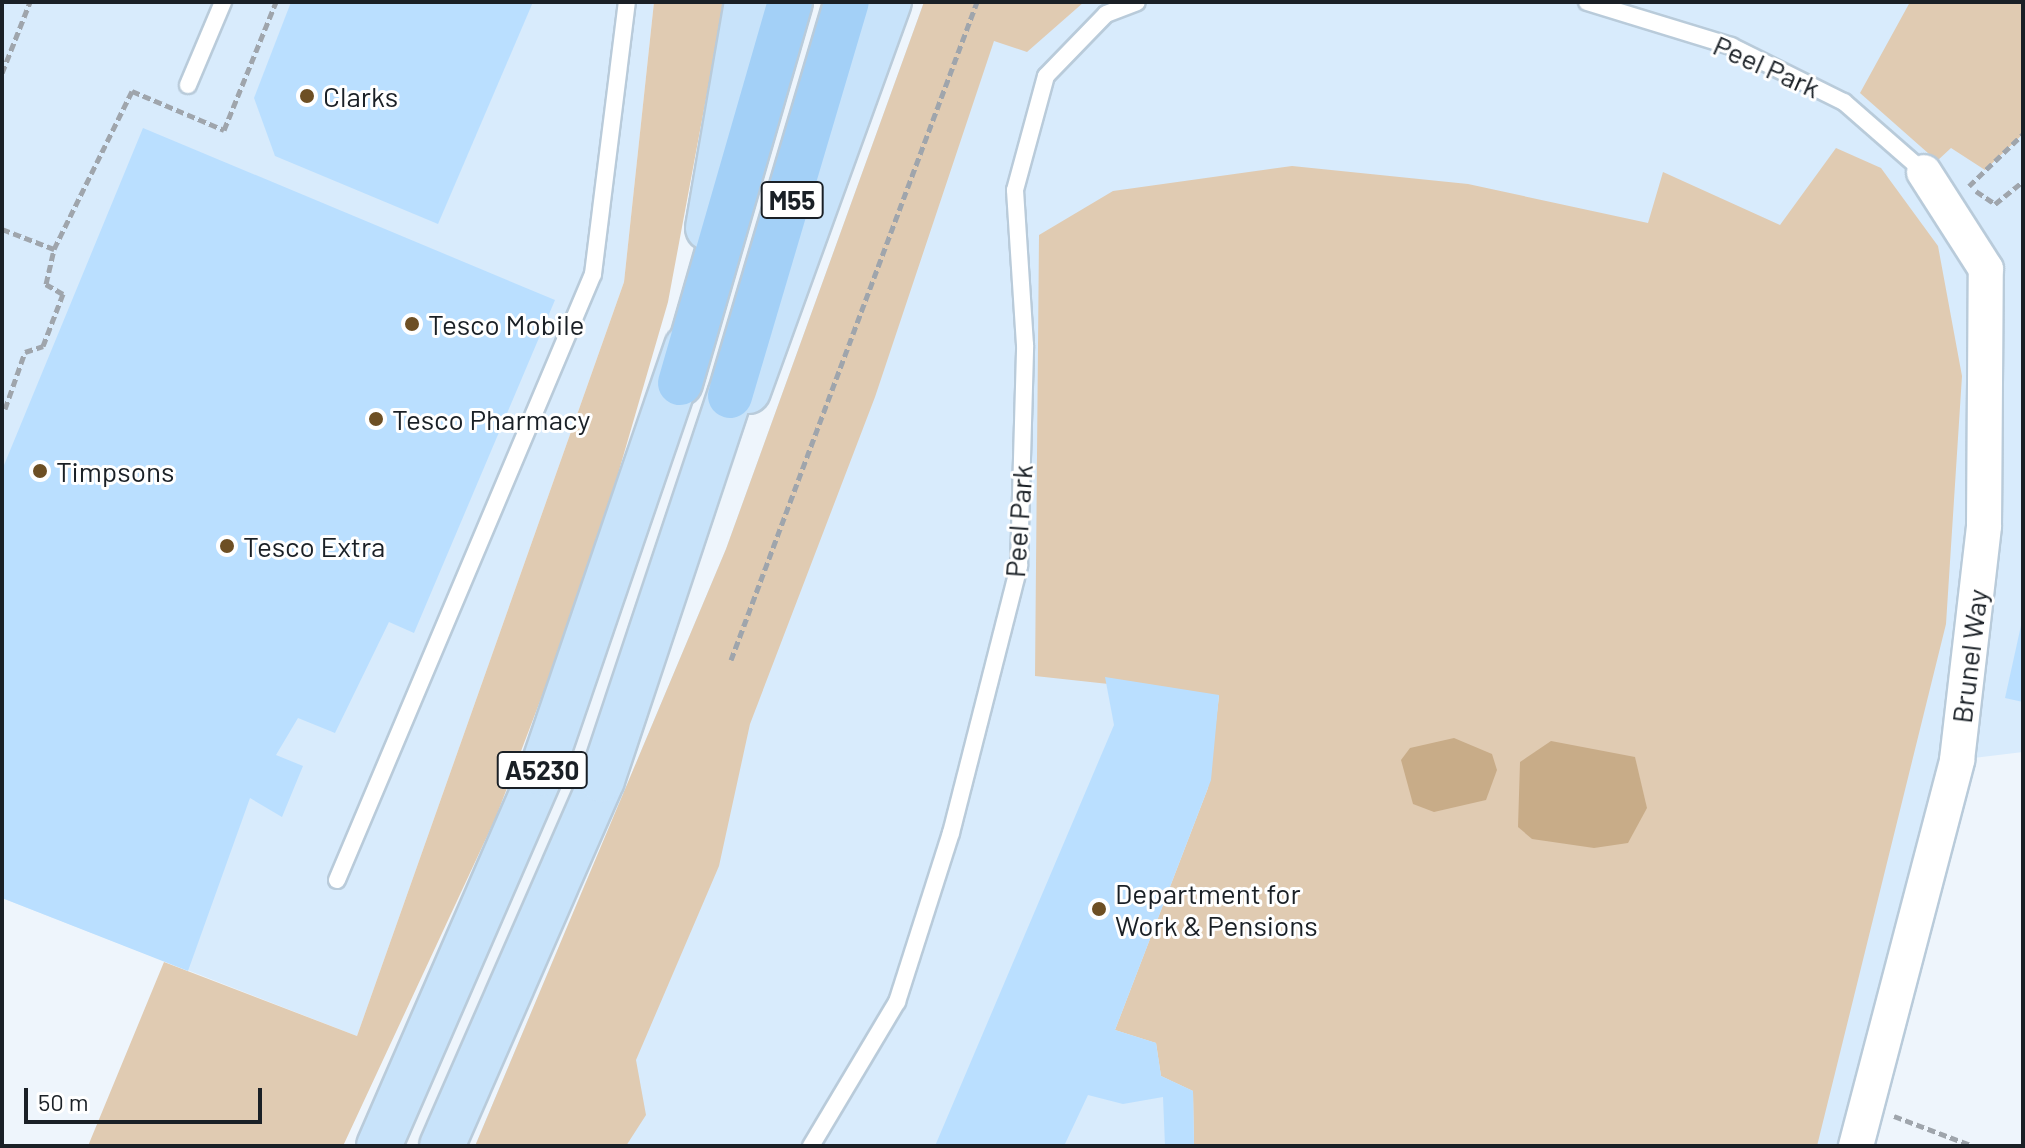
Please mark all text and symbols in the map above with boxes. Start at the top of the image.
street label: Peel Park [1709,28,1825,104]
place label: Clarks [323,79,398,113]
marker: Clarks [298,87,316,105]
road number: M55 [760,178,824,222]
place label: Tesco Mobile [428,307,585,341]
marker: Tesco Mobile [403,315,421,333]
place label: Tesco Pharmacy [392,402,590,436]
marker: Tesco Pharmacy [367,410,385,428]
place label: Timpsons [56,454,175,488]
marker: Timpsons [31,462,49,480]
street label: Peel Park [997,463,1039,579]
place label: Tesco Extra [243,529,385,563]
marker: Tesco Extra [218,537,236,555]
street label: Brunel Way [1944,587,1994,725]
road number: A5230 [496,748,588,792]
place label: Department for Work & Pensions [1115,876,1318,942]
marker: Department for Work & Pensions [1090,900,1108,918]
scale bar [28,1072,266,1122]
text: 50 m [38,1087,89,1116]

